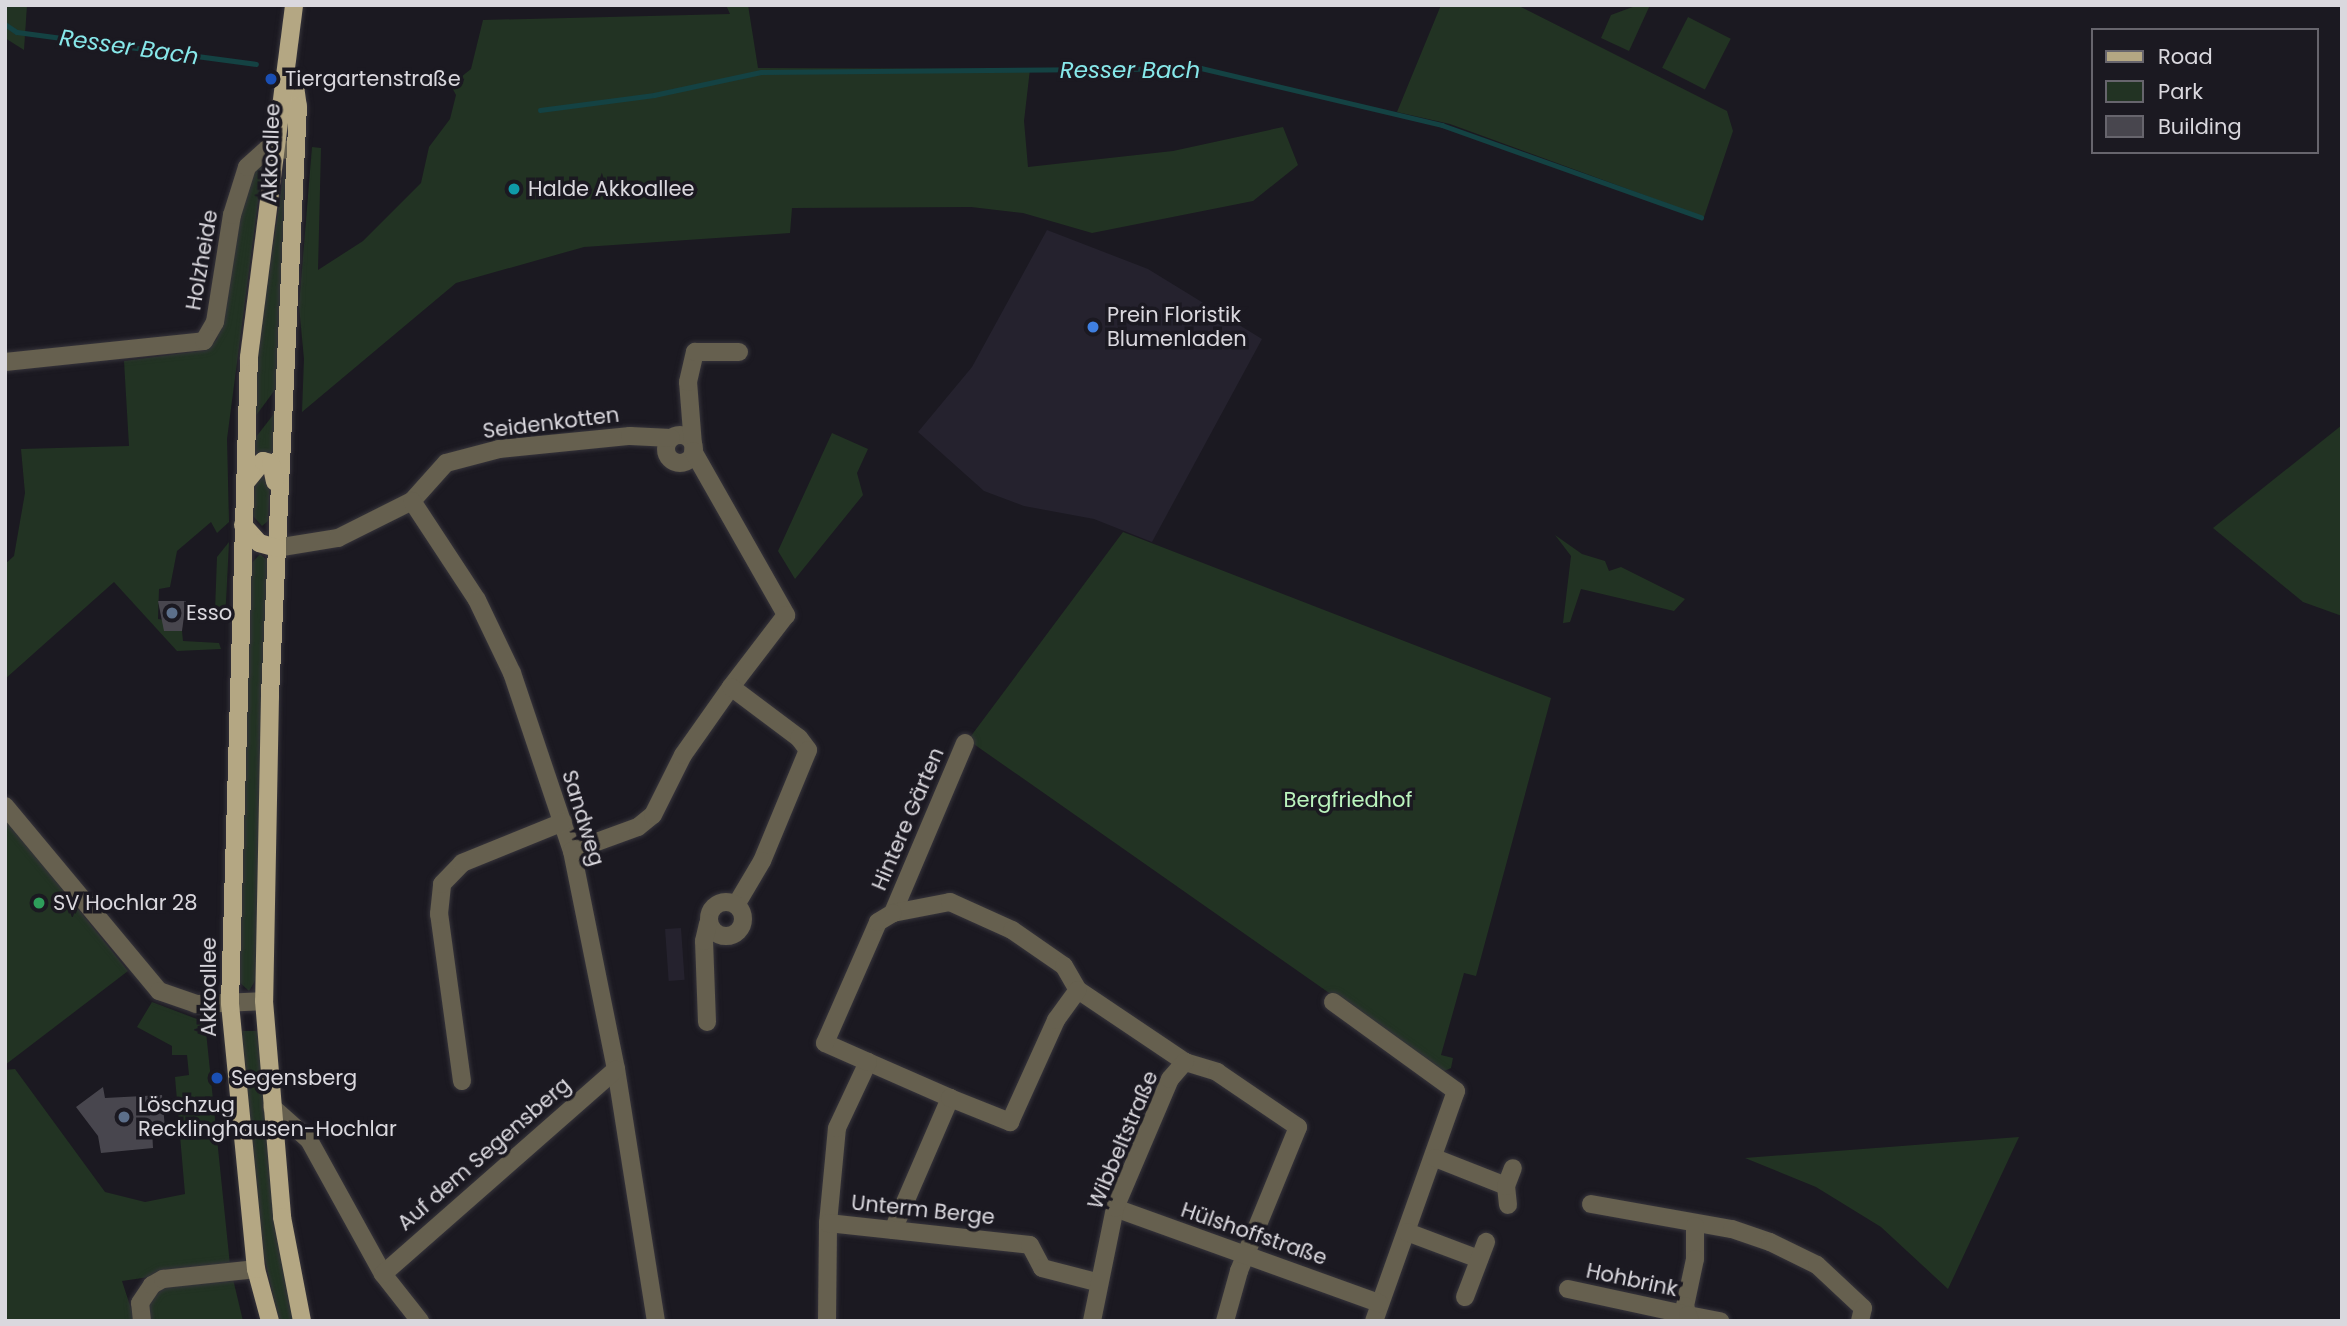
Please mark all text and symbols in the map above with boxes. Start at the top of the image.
water label: Resser Bach [58,24,200,70]
legend [2092,28,2319,154]
text: Road [2158,42,2213,71]
water label: Resser Bach [1060,56,1200,84]
place label: Tiergartenstraße [285,66,461,92]
marker: Tiergartenstraße [263,71,279,87]
text: Park [2158,77,2203,106]
street label: Akkoallee [257,103,285,203]
text: Building [2158,112,2242,141]
place label: Halde Akkoallee [528,176,695,202]
marker: Halde Akkoallee [506,181,522,197]
street label: Holzheide [181,208,223,312]
place label: Prein Floristik Blumenladen [1107,302,1247,352]
marker: Prein Floristik Blumenladen [1085,319,1101,335]
street label: Seidenkotten [481,402,621,444]
place label: Esso [186,600,232,626]
marker: Esso [164,605,180,621]
street label: Hintere Gärten [867,744,949,894]
street label: Sandweg [557,767,609,869]
park label: Bergfriedhof [1284,787,1412,813]
place label: SV Hochlar 28 [53,890,197,916]
marker: SV Hochlar 28 [31,895,47,911]
street label: Akkoallee [196,937,222,1037]
place label: Segensberg [231,1065,357,1091]
street label: Wibbeltstraße [1083,1067,1163,1213]
marker: Segensberg [209,1070,225,1086]
street label: Auf dem Segensberg [392,1072,576,1236]
place label: Löschzug Recklinghausen-Hochlar [138,1092,397,1142]
marker: Löschzug Recklinghausen-Hochlar [116,1109,132,1125]
street label: Unterm Berge [850,1190,996,1230]
street label: Hülshoffstraße [1178,1197,1330,1271]
street label: Hohbrink [1584,1258,1680,1302]

